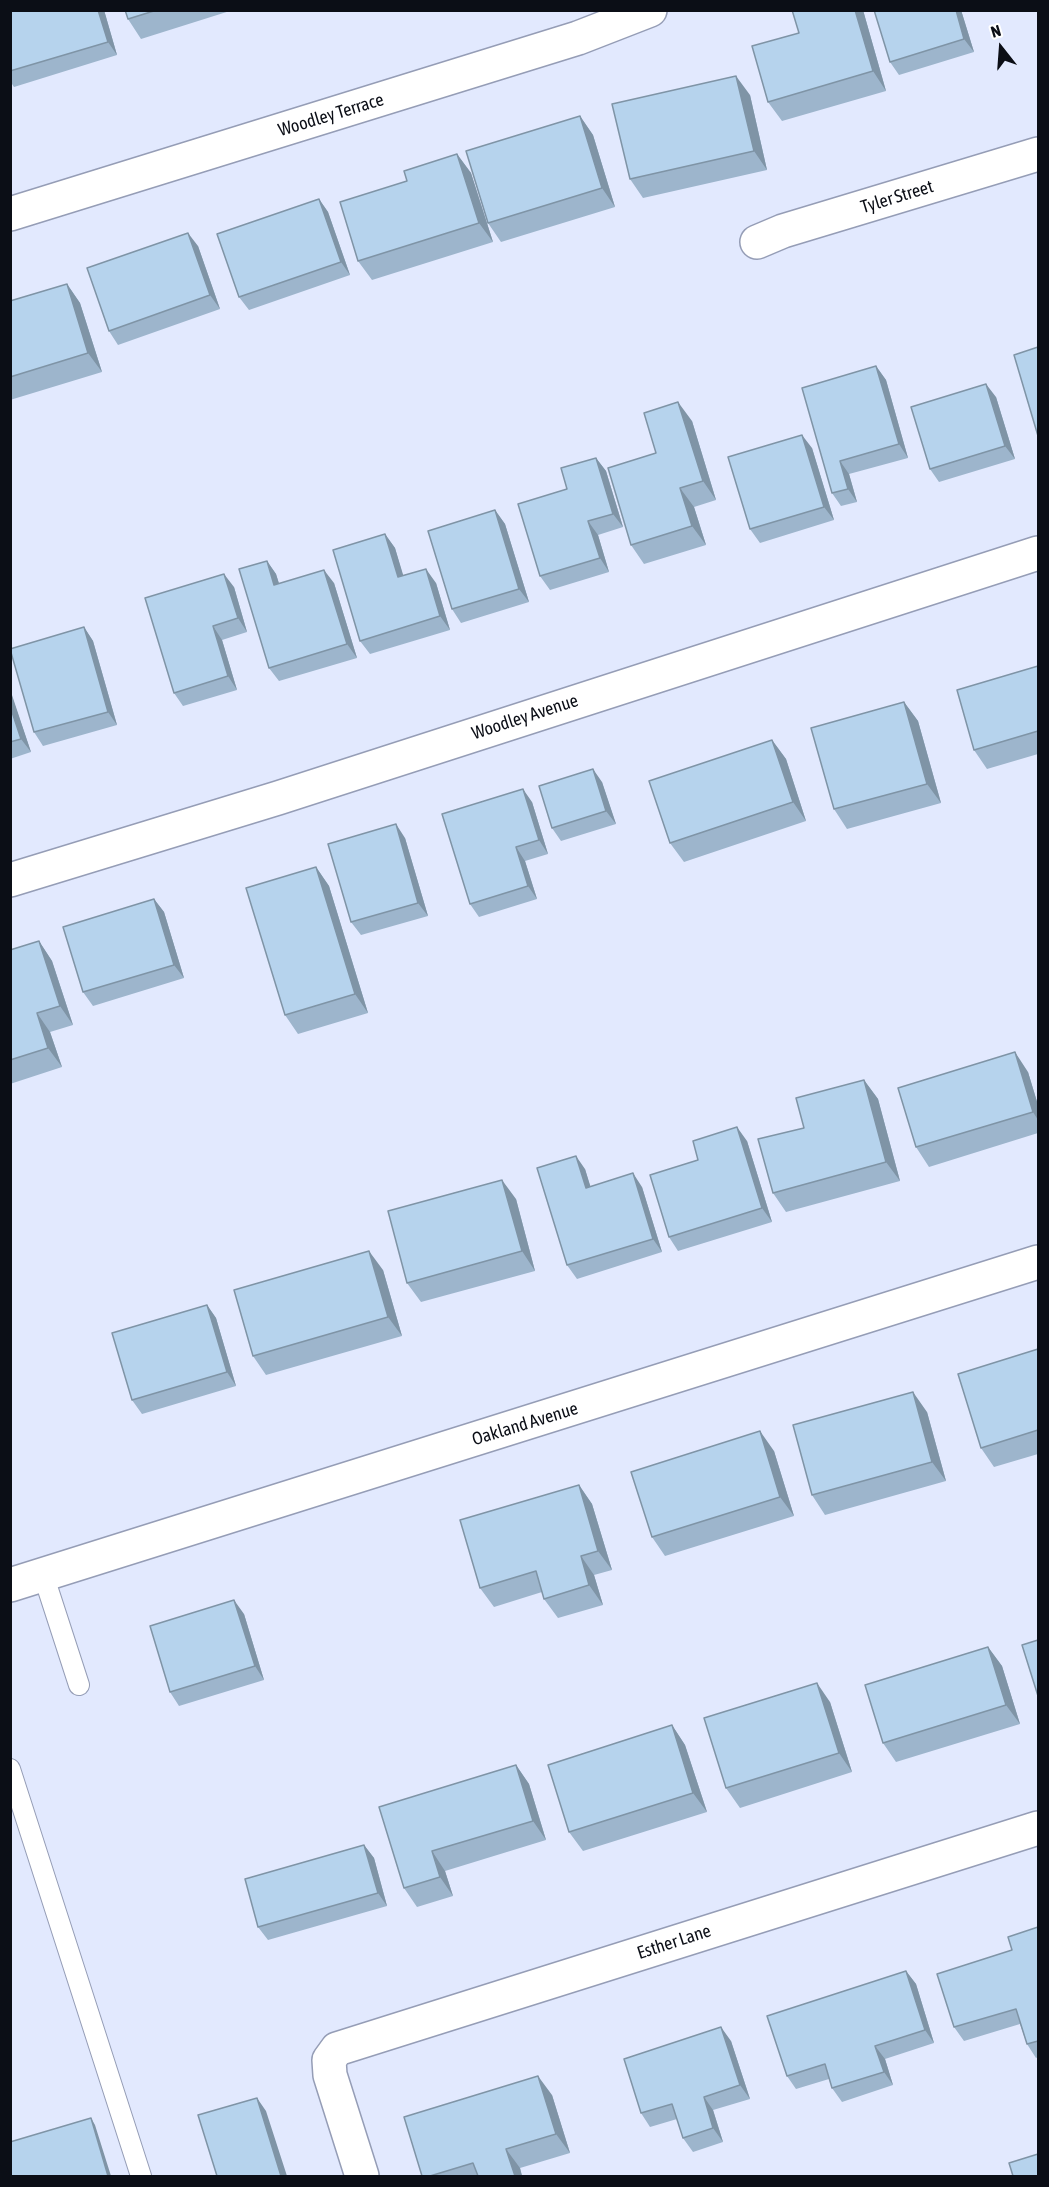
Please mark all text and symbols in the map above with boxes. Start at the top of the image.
north arrow [971,18,1031,78]
text: N [989,21,1003,41]
street label: Woodley Terrace [276,89,386,141]
street label: Tyler Street [858,176,936,218]
street label: Woodley Avenue [469,690,581,744]
street label: Oakland Avenue [469,1398,581,1450]
street label: Esther Lane [634,1920,714,1964]

